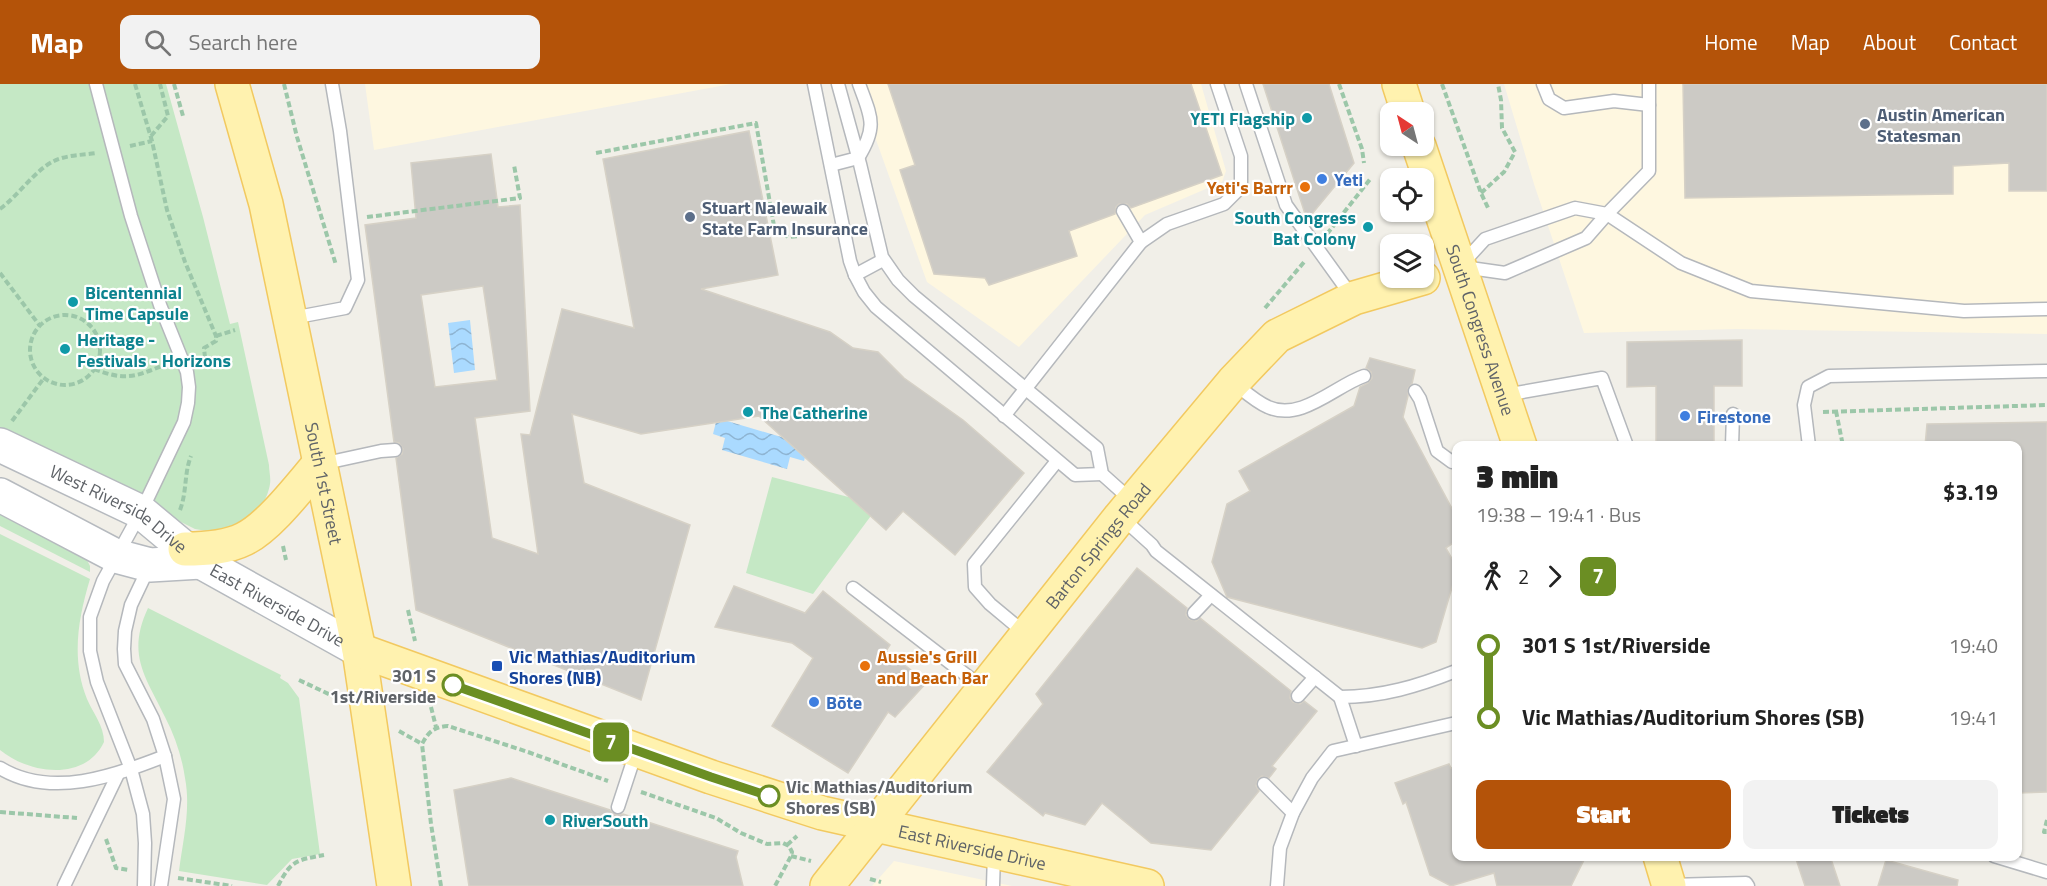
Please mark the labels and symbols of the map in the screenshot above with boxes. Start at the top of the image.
place label: Austin American Statesman [1877,101,2005,149]
north arrow [1380,102,1434,156]
place label: YETI Flagship [1190,105,1295,132]
marker: YETI Flagship [1300,111,1314,125]
marker: Austin American Statesman [1858,117,1872,131]
place label: Yeti [1334,166,1363,193]
marker: Yeti [1315,172,1329,186]
place label: Yeti's Barrr [1207,174,1293,201]
marker: Yeti's Barrr [1298,180,1312,194]
place label: Stuart Nalewaik State Farm Insurance [702,194,868,242]
place label: South Congress Bat Colony [1235,204,1356,252]
marker: Stuart Nalewaik State Farm Insurance [683,210,697,224]
marker: South Congress Bat Colony [1361,220,1375,234]
street label: South Congress Avenue [1440,241,1522,419]
place label: Bicentennial Time Capsule [85,279,189,327]
marker: Bicentennial Time Capsule [66,295,80,309]
place label: Heritage - Festivals - Horizons [77,326,231,374]
marker: Heritage - Festivals - Horizons [58,342,72,356]
place label: The Catherine [760,399,868,426]
place label: Firestone [1697,403,1771,430]
marker: The Catherine [741,405,755,419]
marker: Firestone [1678,409,1692,423]
street label: South 1st Street [298,420,350,547]
street label: West Riverside Drive [45,457,194,559]
street label: Barton Springs Road [1039,476,1157,615]
street label: East Riverside Drive [205,556,350,653]
place label: Vic Mathias/Auditorium Shores (NB) [509,643,696,691]
place label: Aussie's Grill and Beach Bar [877,643,988,691]
marker: Vic Mathias/Auditorium Shores (NB) [490,659,504,673]
marker: Aussie's Grill and Beach Bar [858,659,872,673]
place label: 301 S 1st/Riverside [330,662,436,710]
marker: 301 S 1st/Riverside [442,674,464,696]
place label: Bōte [826,689,862,716]
marker: Bōte [807,695,821,709]
line badge: 7 [592,722,630,762]
place label: Vic Mathias/Auditorium Shores (SB) [786,773,973,821]
marker: Vic Mathias/Auditorium Shores (SB) [758,785,780,807]
place label: RiverSouth [562,807,648,834]
marker: RiverSouth [543,813,557,827]
street label: East Riverside Drive [896,817,1049,876]

